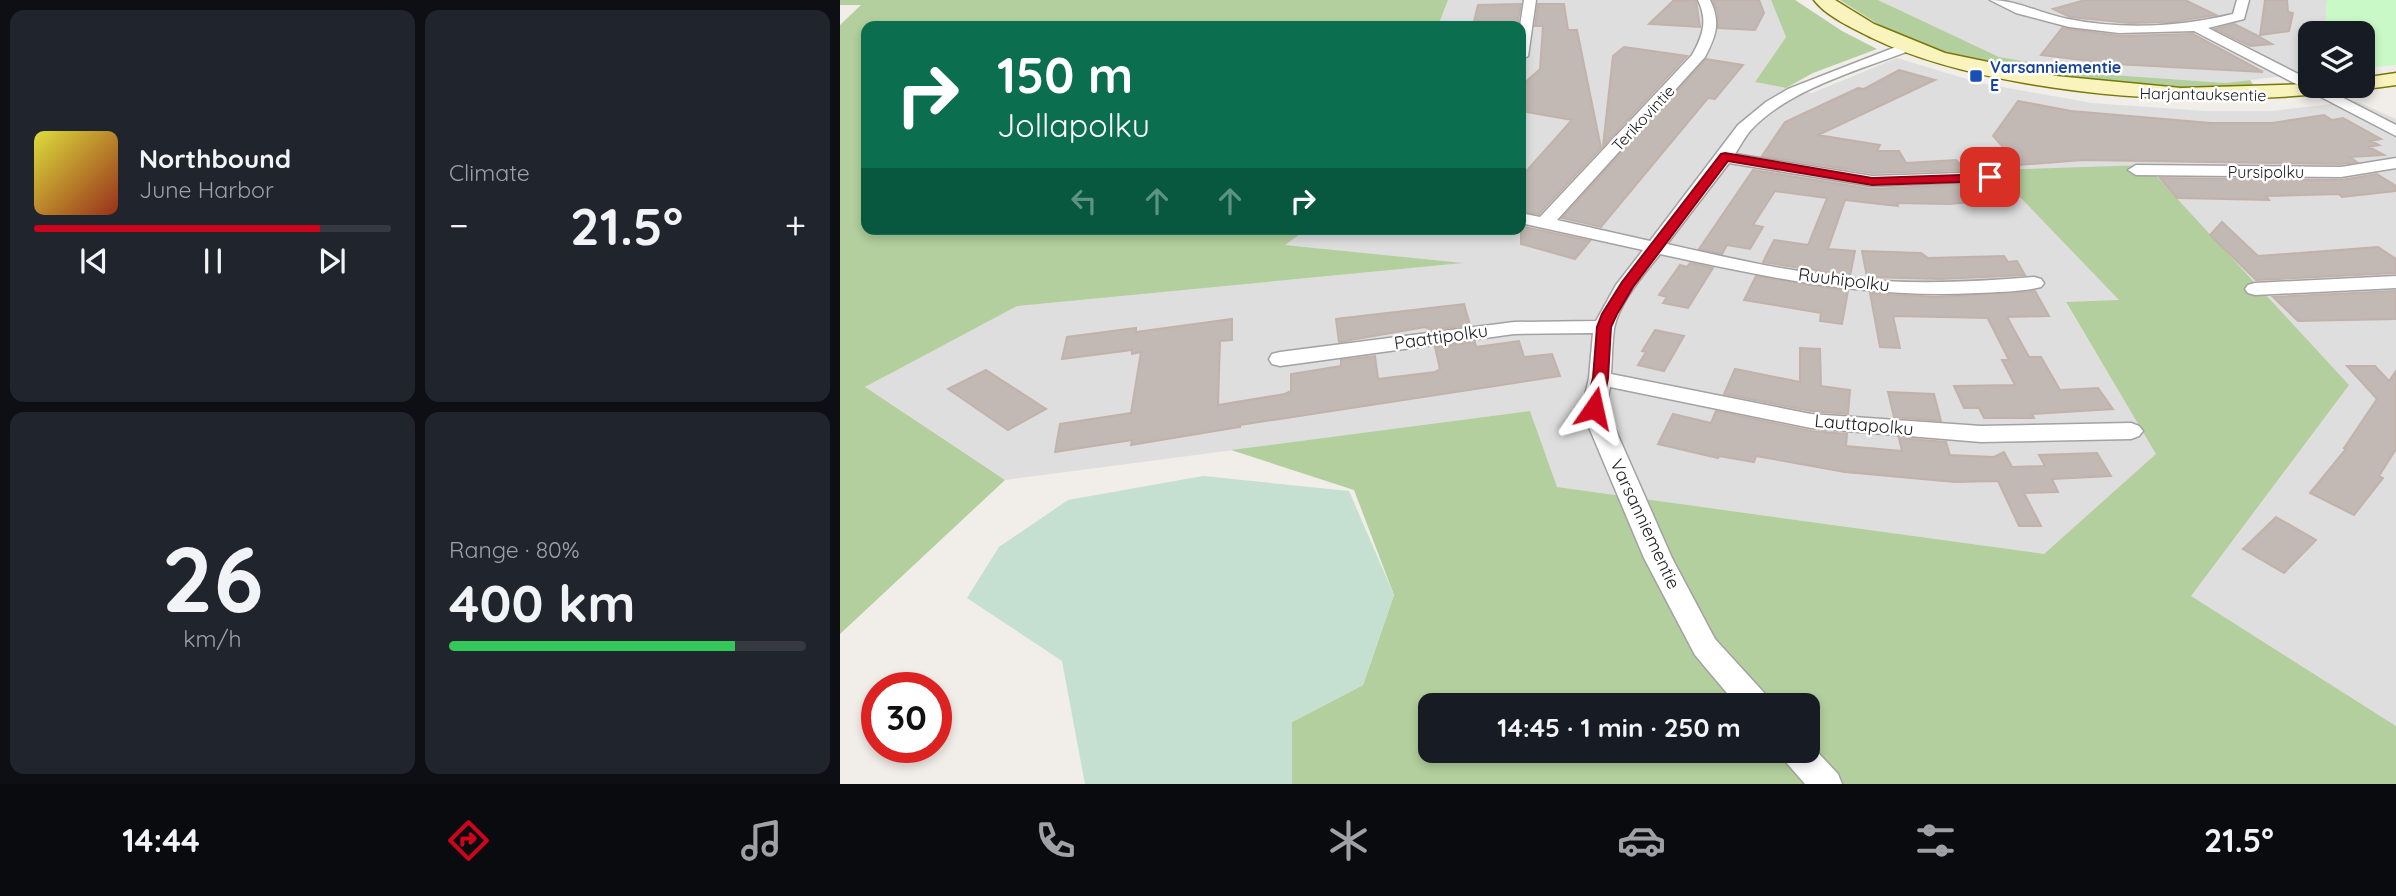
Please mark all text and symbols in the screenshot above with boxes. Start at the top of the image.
map controls [2298,21,2375,98]
button: layers [2298,21,2375,98]
text: 150 m [997,44,1133,105]
icon: right [882,49,973,140]
place label: Varsanniementie E [1990,57,2121,95]
marker: Varsanniementie E [1968,68,1984,84]
street label: Terikovintie [1607,81,1679,155]
street label: Harjantauksentie [2139,83,2267,105]
text: Jollapolku [997,105,1150,145]
text: Northbound [139,142,291,175]
pin [1960,147,2020,207]
text: Climate [449,158,530,187]
icon: arrive [1971,158,2009,196]
street label: Pursipolku [2228,162,2304,182]
text: June Harbor [139,175,274,204]
icon: left [1065,182,1103,220]
icon: ahead [1138,182,1176,220]
icon: ahead [1211,182,1249,220]
icon: right [1284,182,1322,220]
text: 21.5° [570,193,683,258]
text: − [449,201,469,249]
text: + [785,201,806,249]
icon: previous [75,242,113,280]
icon: pause [194,242,232,280]
icon: next [313,242,351,280]
street label: Ruuhipolku [1797,262,1891,297]
street label: Paattipolku [1393,319,1489,354]
position arrow [1557,371,1631,445]
street label: Lauttapolku [1814,409,1915,440]
street label: Varsanniementie [1605,455,1686,593]
text: 26 [161,521,264,635]
text: Range · 80% [449,535,580,564]
text: 400 km [449,570,636,635]
text: km/h [183,624,242,653]
speed limit sign: 30 [861,672,952,763]
text: 14:45 · 1 min · 250 m [1497,711,1741,744]
icon: directions [444,816,493,865]
icon: music [737,816,786,865]
icon: phone [1031,816,1080,865]
icon: climate [1324,816,1373,865]
icon: car [1617,816,1666,865]
icon: filters [1911,816,1960,865]
text: 14:44 [122,820,200,860]
text: 21.5° [2204,820,2274,860]

